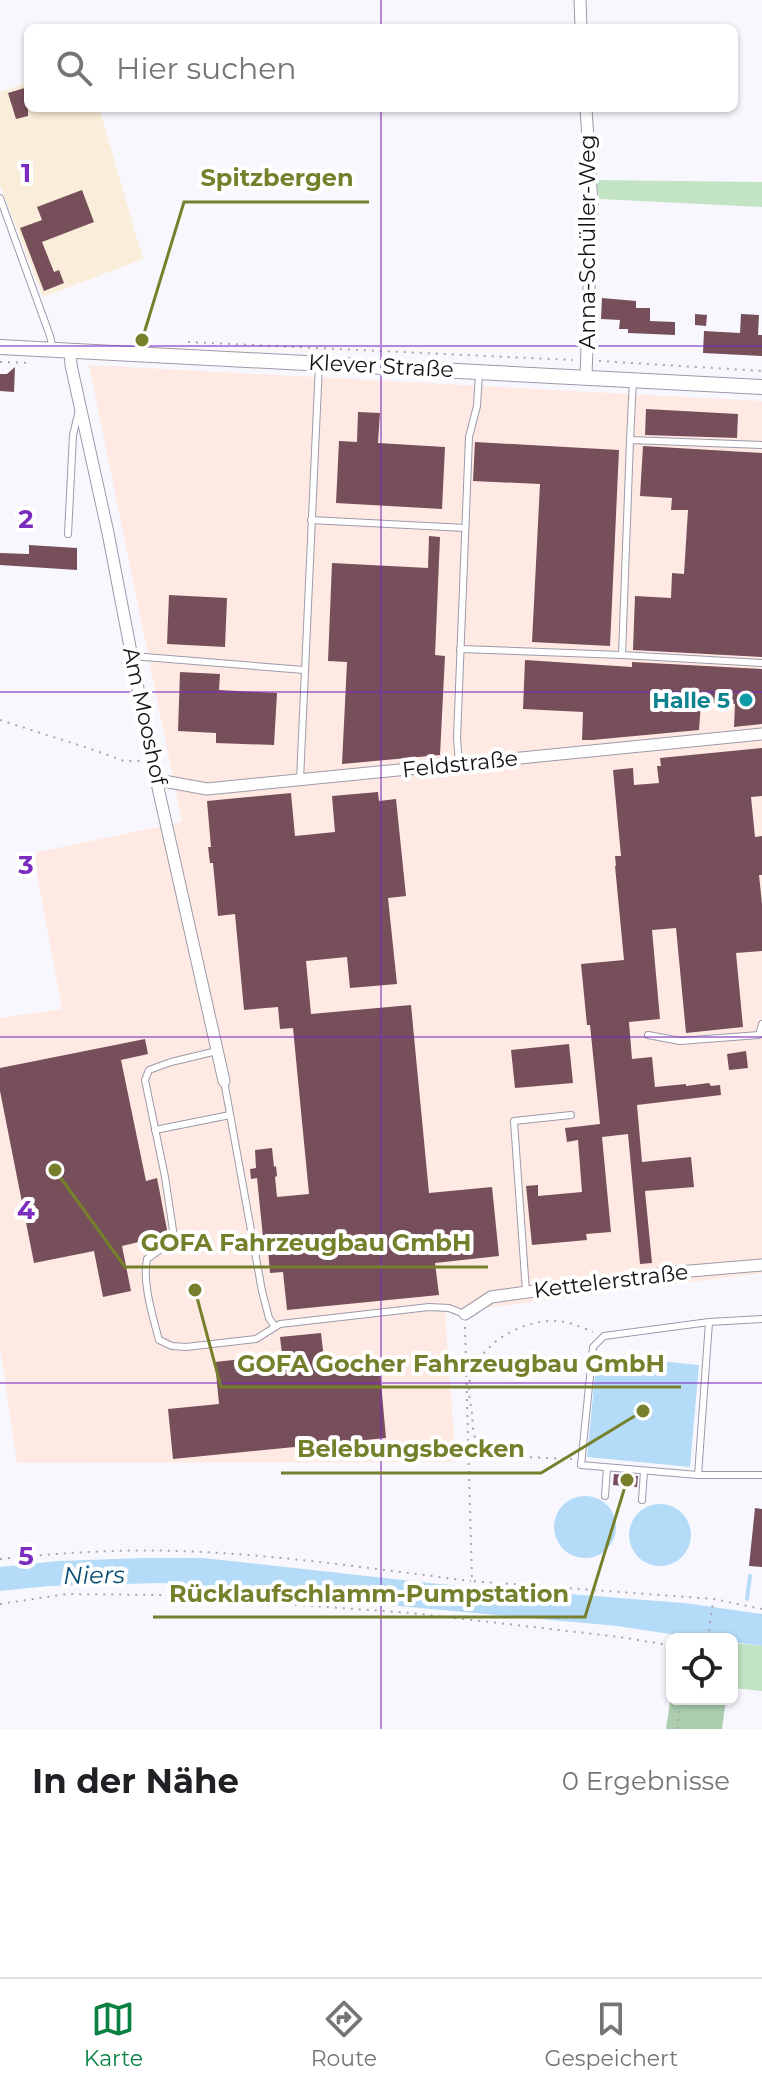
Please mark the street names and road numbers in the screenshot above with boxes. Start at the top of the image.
street label: Anna-Schüller-Weg [574,134,601,350]
street label: Klever Straße [308,349,454,383]
street label: Am Mooshof [117,645,173,789]
street label: Feldstraße [401,744,519,784]
street label: Kettelerstraße [532,1258,690,1304]

